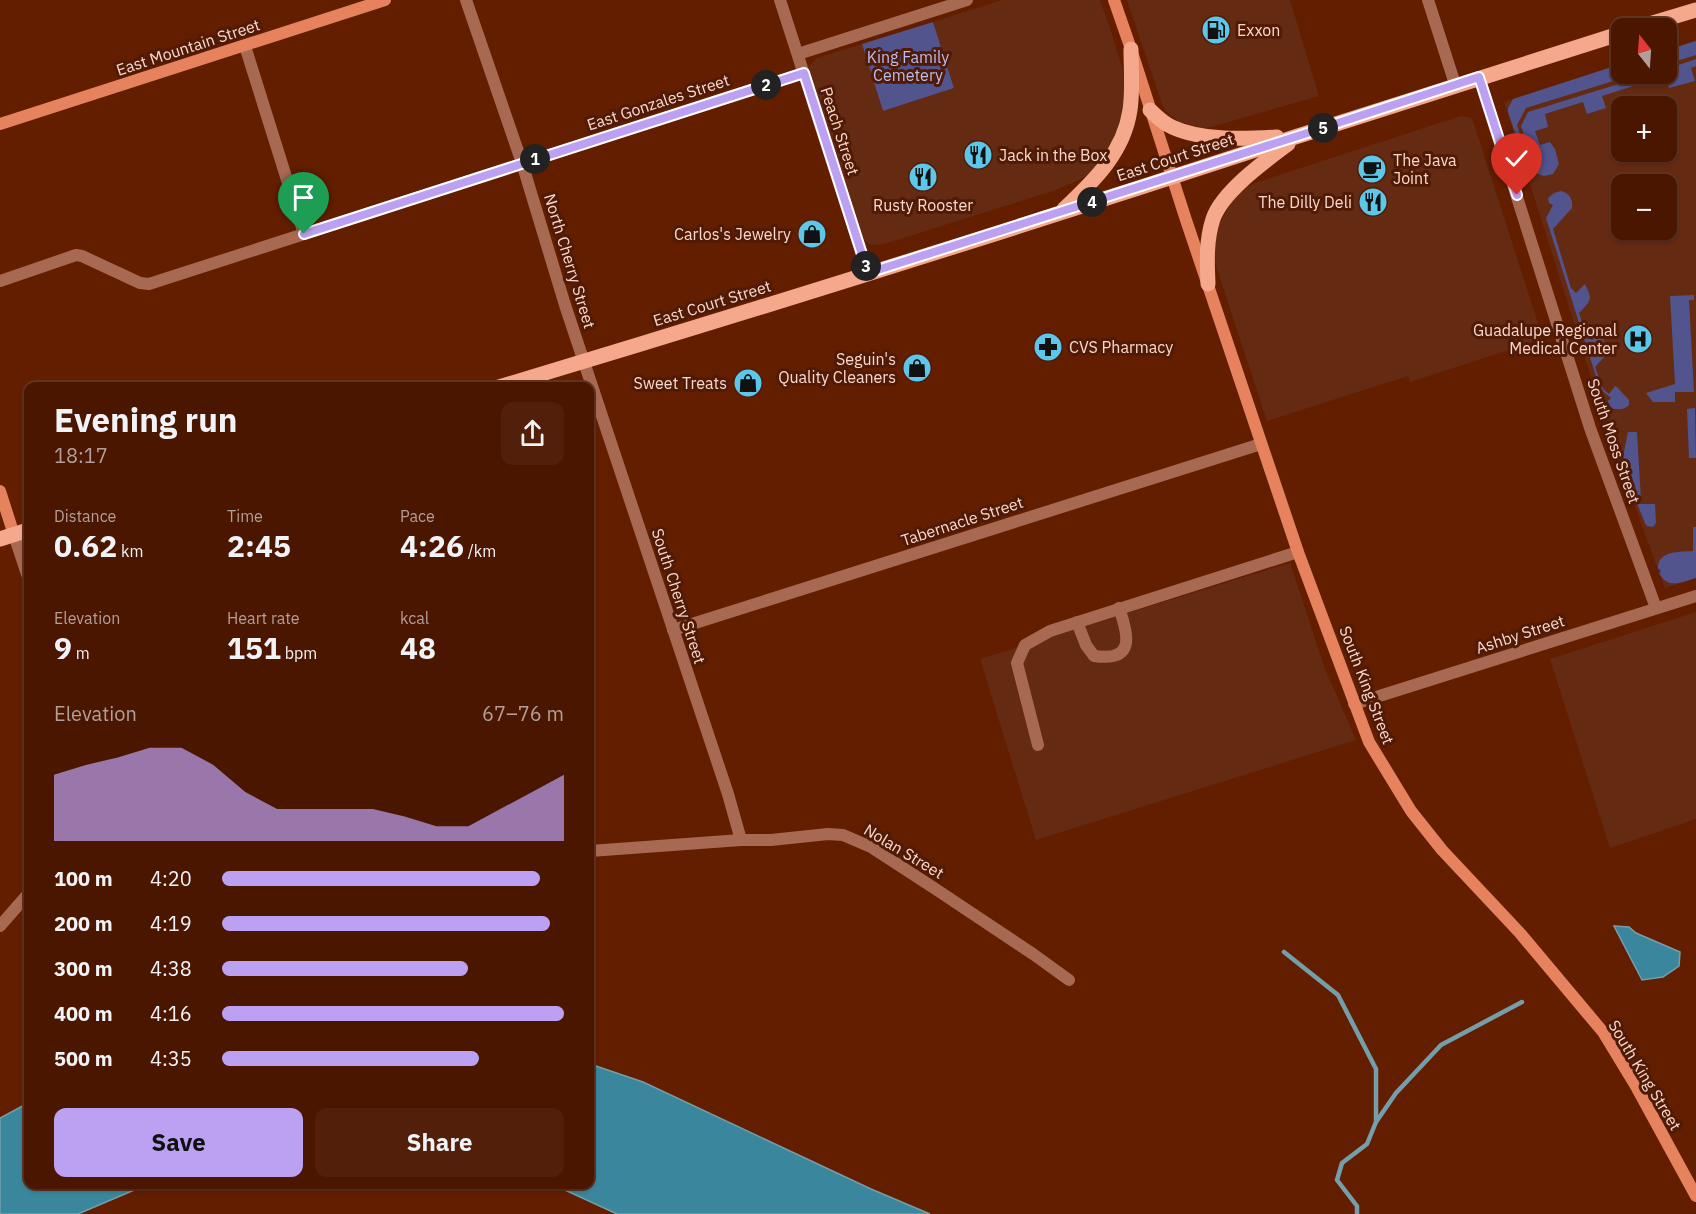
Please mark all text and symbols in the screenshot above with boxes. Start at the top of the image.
street label: East Mountain Street [114,14,262,80]
fuel station icon: Exxon [1200,14,1232,46]
north arrow [1611,18,1677,84]
map controls [1611,18,1677,240]
place label: Exxon [1237,20,1280,40]
park label: King Family Cemetery [867,47,949,85]
street label: East Gonzales Street [584,70,732,134]
pin: 2 [751,70,781,100]
text: 2 [761,75,771,95]
street label: Peach Street [816,84,864,178]
button: + [1611,96,1677,162]
pin: 5 [1308,113,1338,143]
text: 5 [1318,118,1328,138]
street label: East Court Street [1114,129,1236,185]
pin [1491,133,1542,195]
restaurant icon: Jack in the Box [962,139,994,171]
icon: check [1500,142,1533,175]
pin: 1 [520,144,550,174]
place label: Jack in the Box [999,145,1107,165]
text: 1 [530,149,540,169]
place label: The Java Joint [1393,150,1457,188]
cafe icon: The Java Joint [1356,153,1388,185]
restaurant icon: Rusty Rooster [907,161,939,193]
pin [278,172,329,234]
button: − [1611,174,1677,240]
icon: arrive [287,181,320,214]
restaurant icon: The Dilly Deli [1357,186,1389,218]
pin: 4 [1077,187,1107,217]
street label: North Cherry Street [540,191,600,331]
text: 4 [1087,192,1097,212]
place label: The Dilly Deli [1258,192,1352,212]
place label: Rusty Rooster [873,195,973,215]
shop icon: Carlos's Jewelry [796,218,828,250]
place label: Carlos's Jewelry [674,224,791,244]
pin: 3 [851,251,881,281]
text: 3 [861,256,871,276]
street label: East Court Street [651,276,773,330]
place label: Guadalupe Regional Medical Center [1473,320,1617,358]
hospital icon: Guadalupe Regional Medical Center [1622,323,1654,355]
pharmacy icon: CVS Pharmacy [1032,331,1064,363]
place label: CVS Pharmacy [1069,337,1173,357]
place label: Seguin's Quality Cleaners [778,349,896,387]
shop icon: Seguin's Quality Cleaners [901,352,933,384]
shop icon: Sweet Treats [732,367,764,399]
place label: Sweet Treats [634,373,727,393]
street label: South Moss Street [1583,376,1645,506]
text: Evening run [54,398,238,441]
button: share [501,402,564,465]
text: 18:17 [54,442,108,469]
street label: Tabernacle Street [899,492,1025,550]
text: Distance [54,506,116,526]
text: Time [227,506,263,526]
text: Pace [400,506,435,526]
text: 0.62 [54,526,117,565]
text: 2:45 [227,526,291,565]
text: 4:26 [400,526,464,565]
street label: South Cherry Street [648,526,710,666]
text: km [117,541,144,561]
text: /km [464,541,496,561]
text: Elevation [54,608,120,628]
text: Heart rate [227,608,300,628]
text: kcal [400,608,429,628]
street label: Ashby Street [1473,610,1567,658]
street label: South King Street [1335,623,1399,747]
text: 9 [54,628,72,667]
text: 151 [227,628,281,667]
text: 48 [400,628,436,667]
text: m [72,643,90,663]
text: bpm [281,643,317,663]
text: Elevation [54,700,137,727]
text: 67–76 m [482,700,564,727]
street label: Nolan Street [860,819,948,883]
text: 100 m [54,865,113,892]
text: 4:20 [150,865,192,892]
text: 200 m [54,910,113,937]
text: 4:19 [150,910,192,937]
text: 300 m [54,955,113,982]
text: 4:38 [150,955,192,982]
text: 400 m [54,1000,113,1027]
text: 4:16 [150,1000,192,1027]
street label: South King Street [1604,1016,1686,1134]
text: 500 m [54,1045,113,1072]
text: 4:35 [150,1045,192,1072]
button: Save [54,1108,303,1177]
button: Share [315,1108,564,1177]

